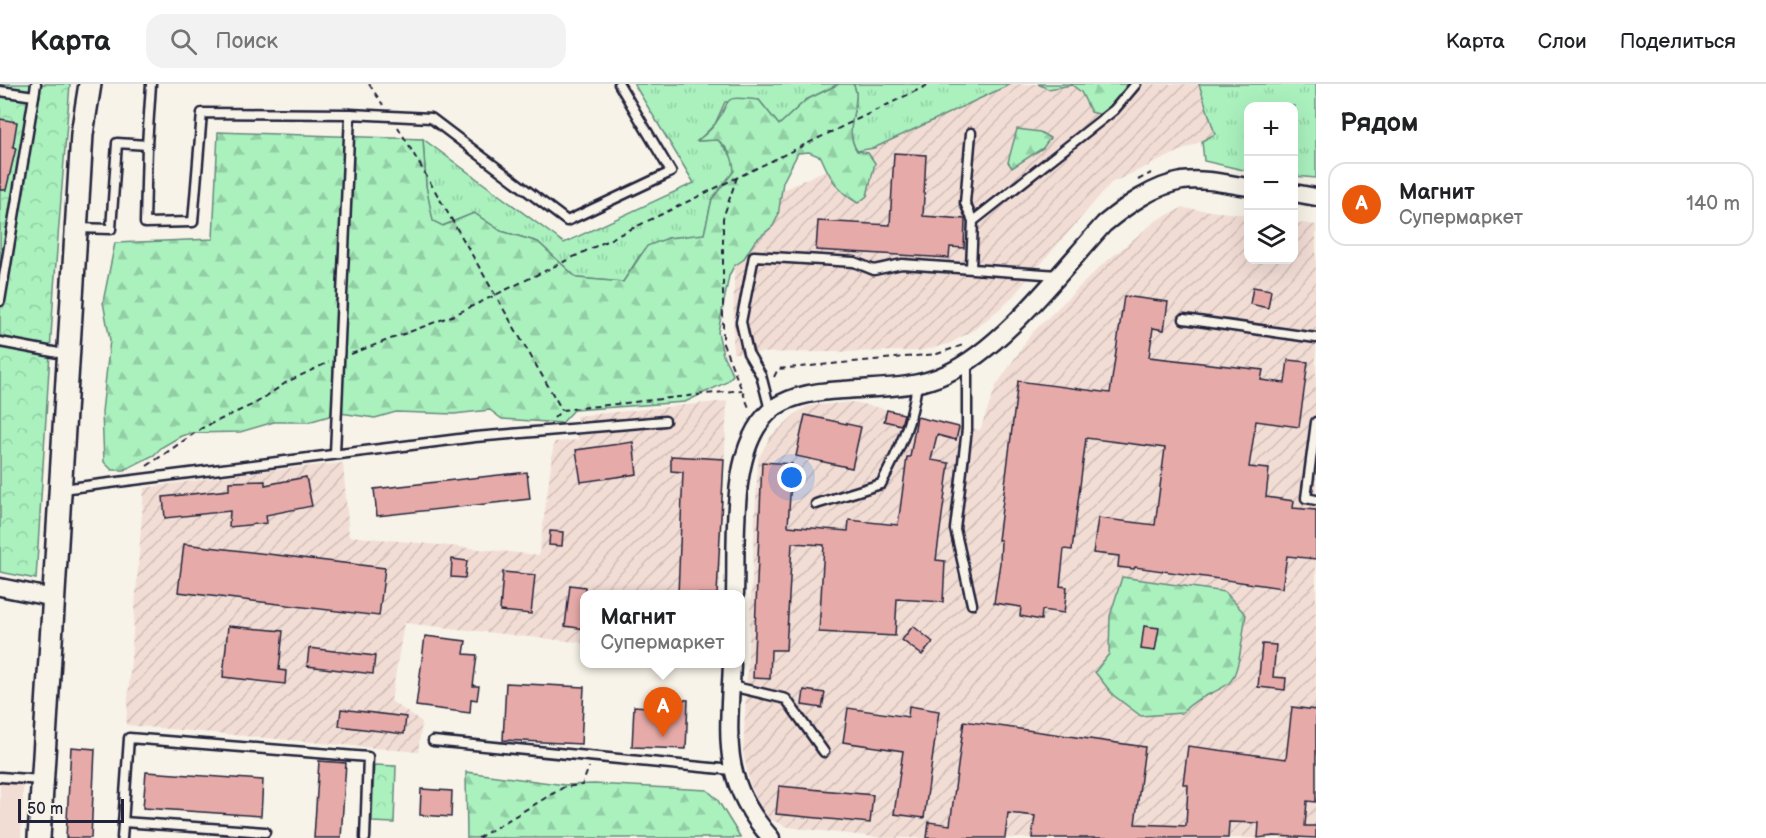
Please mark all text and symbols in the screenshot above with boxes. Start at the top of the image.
search box [146,14,566,68]
text: Карта [30,25,110,58]
icon: search [167,25,200,58]
text: Поиск [215,28,278,55]
text: Карта [1446,29,1505,54]
text: Слои [1538,29,1587,54]
text: Поделиться [1620,29,1736,54]
map controls [1244,102,1298,264]
button: + [1244,102,1298,156]
text: Рядом [1340,108,1418,139]
button: − [1244,156,1298,210]
text: Магнит [1399,179,1475,206]
text: A [1355,192,1368,216]
text: 140 m [1686,192,1740,216]
text: Супермаркет [1399,206,1523,230]
button: layers [1244,210,1298,264]
your location [777,463,806,492]
popup [580,590,745,668]
text: Магнит [600,604,676,631]
text: Супермаркет [600,631,725,655]
pin: A [644,688,682,737]
scale bar [18,796,124,824]
text: 50 m [27,800,63,819]

